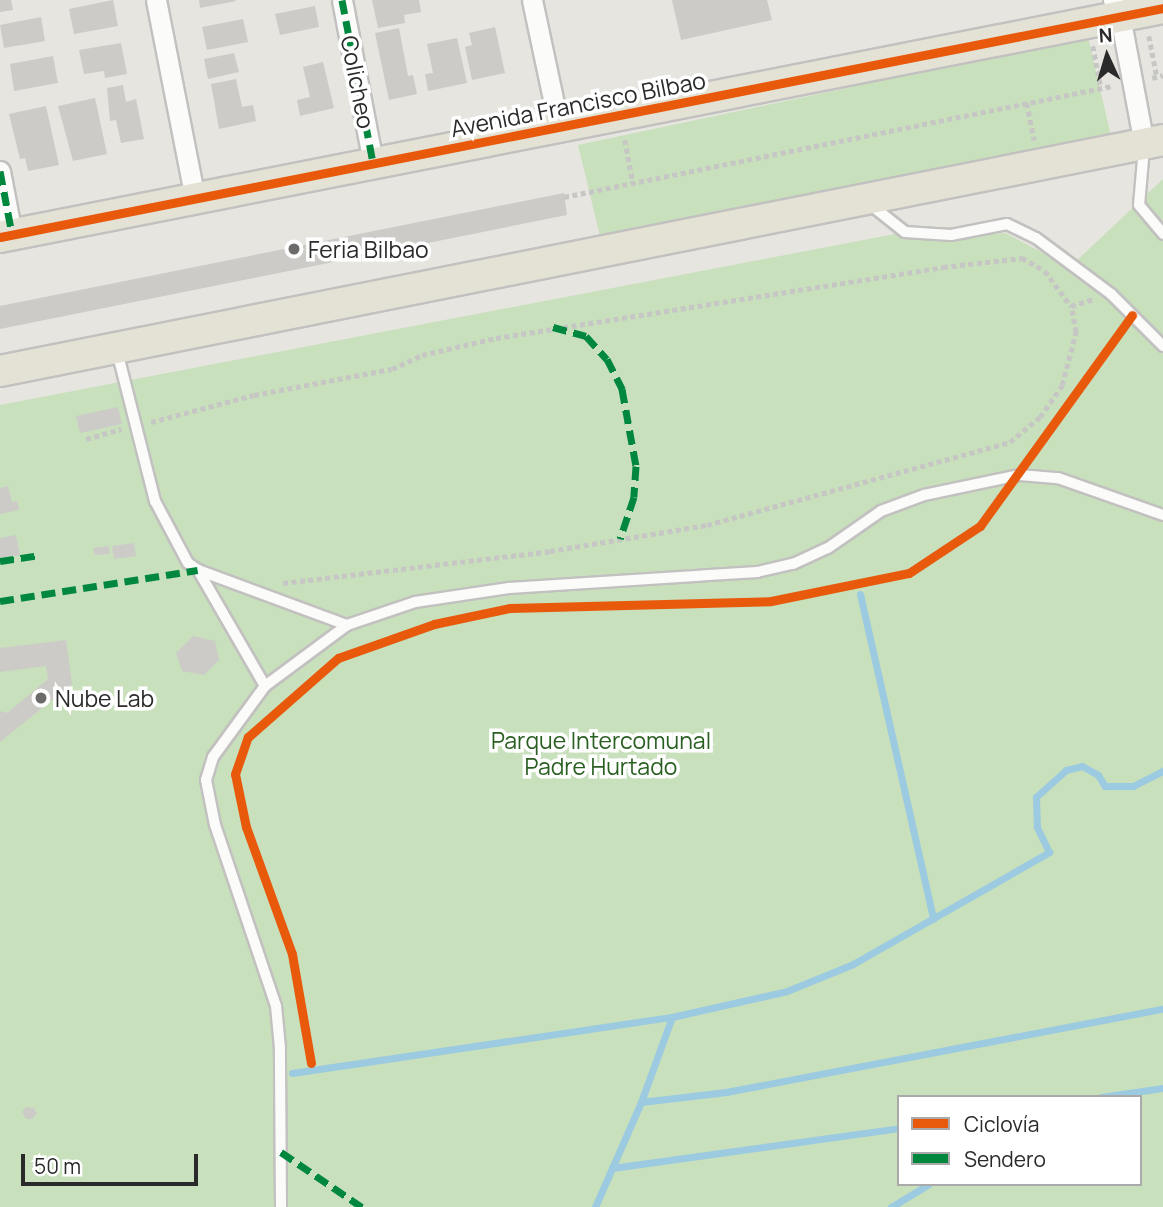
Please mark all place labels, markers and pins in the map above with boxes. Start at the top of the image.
place label: Feria Bilbao [308,235,429,263]
marker: Feria Bilbao [286,241,302,257]
place label: Nube Lab [55,684,154,712]
marker: Nube Lab [33,690,49,706]

